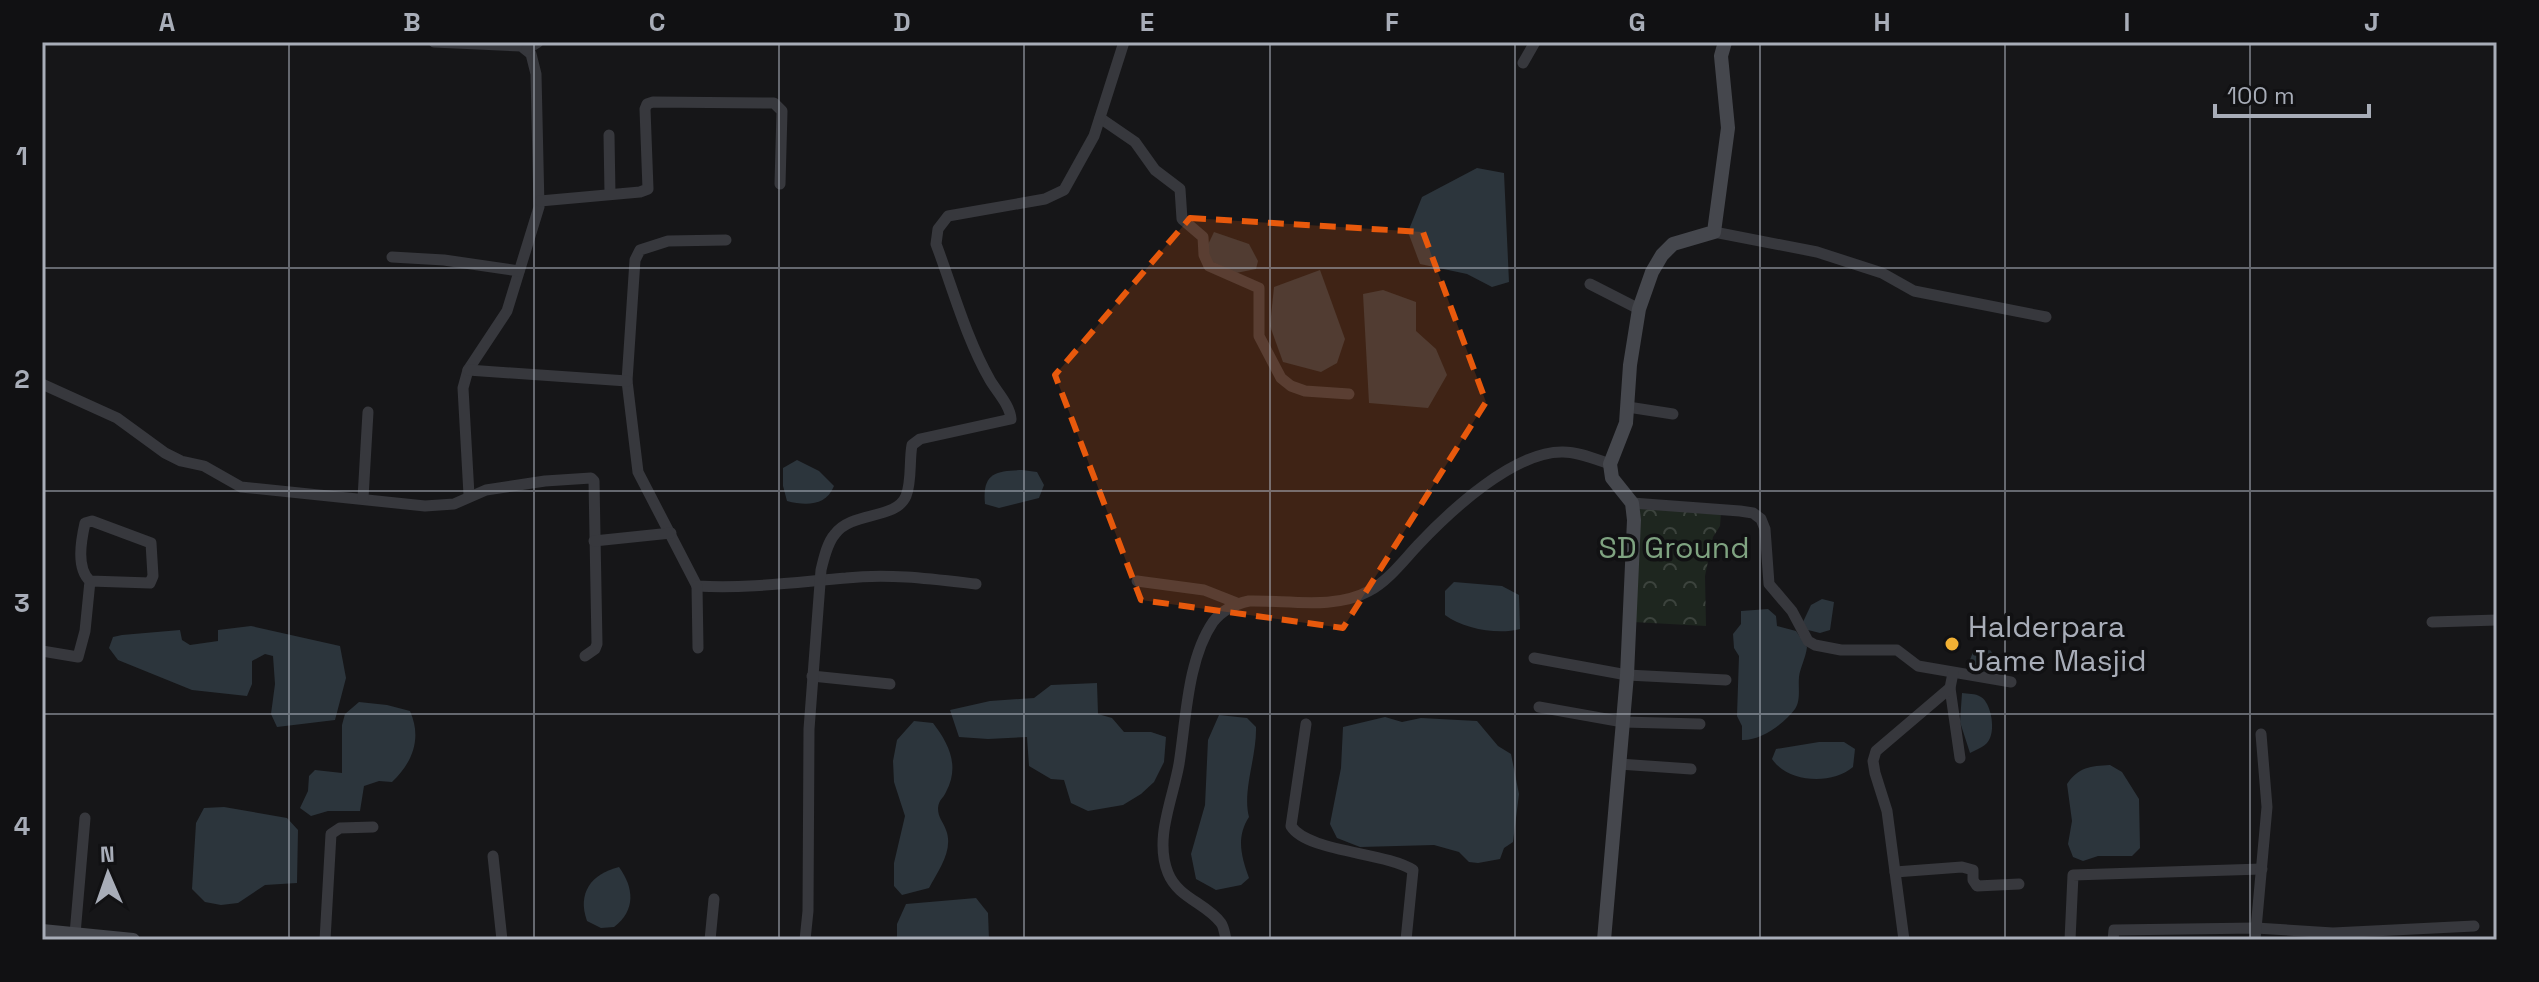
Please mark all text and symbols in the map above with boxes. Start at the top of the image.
text: A [159,5,176,39]
text: B [403,5,421,39]
text: C [649,5,665,39]
text: D [893,5,911,39]
text: E [1140,5,1154,39]
text: F [1385,5,1399,39]
text: G [1628,5,1646,39]
text: H [1873,5,1891,39]
text: I [2124,5,2130,39]
text: J [2364,5,2380,39]
scale bar [2215,68,2369,118]
text: 100 m [2227,80,2295,111]
text: 1 [16,139,28,173]
text: 2 [14,362,30,396]
park label: SD Ground [1598,528,1750,567]
text: 3 [14,586,30,620]
place label: Halderpara Jame Masjid [1968,607,2147,680]
marker: Halderpara Jame Masjid [1943,635,1961,653]
text: 4 [14,809,30,843]
north arrow [68,834,148,914]
text: N [99,840,115,868]

